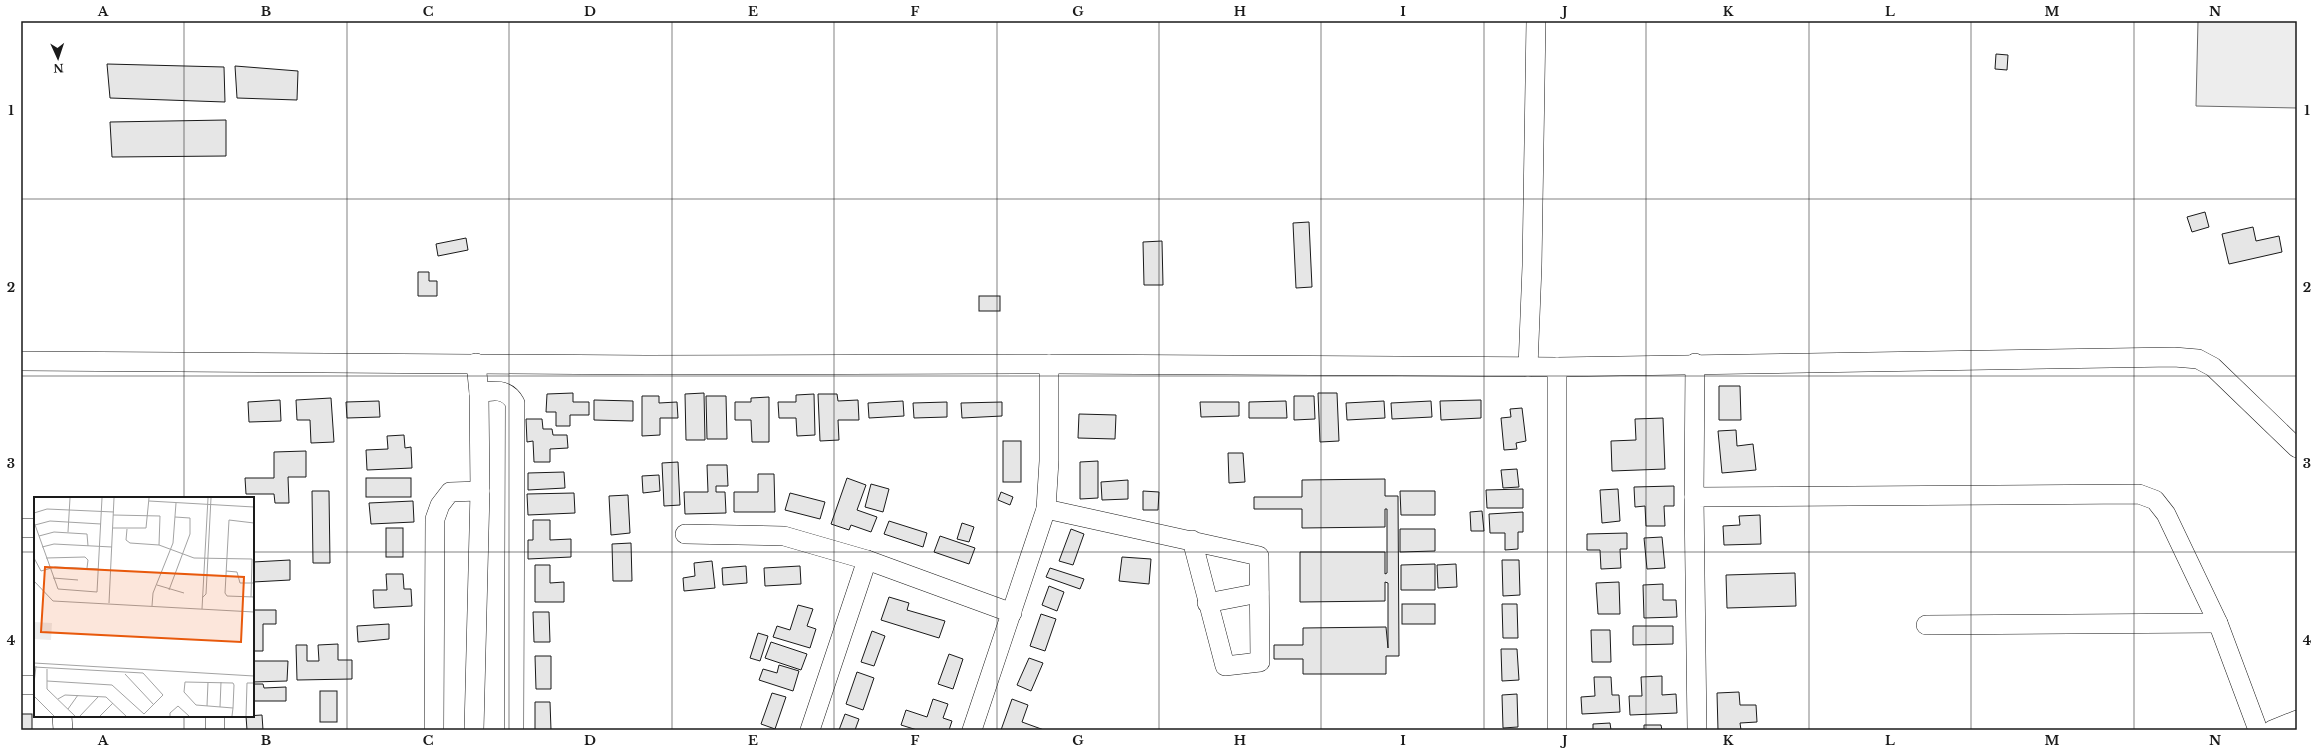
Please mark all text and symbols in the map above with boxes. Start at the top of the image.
text: A [97,3,109,20]
text: B [261,3,271,20]
text: C [423,3,434,20]
text: D [584,3,596,20]
text: E [748,3,758,20]
text: F [911,3,920,20]
text: G [1072,3,1084,20]
text: H [1234,3,1246,20]
text: I [1400,3,1406,20]
text: J [1559,3,1568,20]
text: K [1723,3,1734,20]
text: L [1885,3,1895,20]
text: M [2045,3,2060,20]
text: N [2209,3,2221,20]
north arrow [38,38,78,78]
text: N [52,61,64,75]
text: 1 [8,102,14,119]
text: 1 [2304,102,2310,119]
text: 2 [7,279,15,296]
text: 2 [2303,279,2311,296]
text: 3 [7,455,15,472]
text: 3 [2303,455,2311,472]
inset map [34,497,254,717]
text: 4 [7,632,16,649]
text: 4 [2303,632,2312,649]
text: A [97,732,109,749]
text: B [261,732,271,749]
text: C [423,732,434,749]
text: D [584,732,596,749]
text: E [748,732,758,749]
text: F [911,732,920,749]
text: G [1072,732,1084,749]
text: H [1234,732,1246,749]
text: I [1400,732,1406,749]
text: J [1559,732,1568,749]
text: K [1723,732,1734,749]
text: L [1885,732,1895,749]
text: M [2045,732,2060,749]
text: N [2209,732,2221,749]

